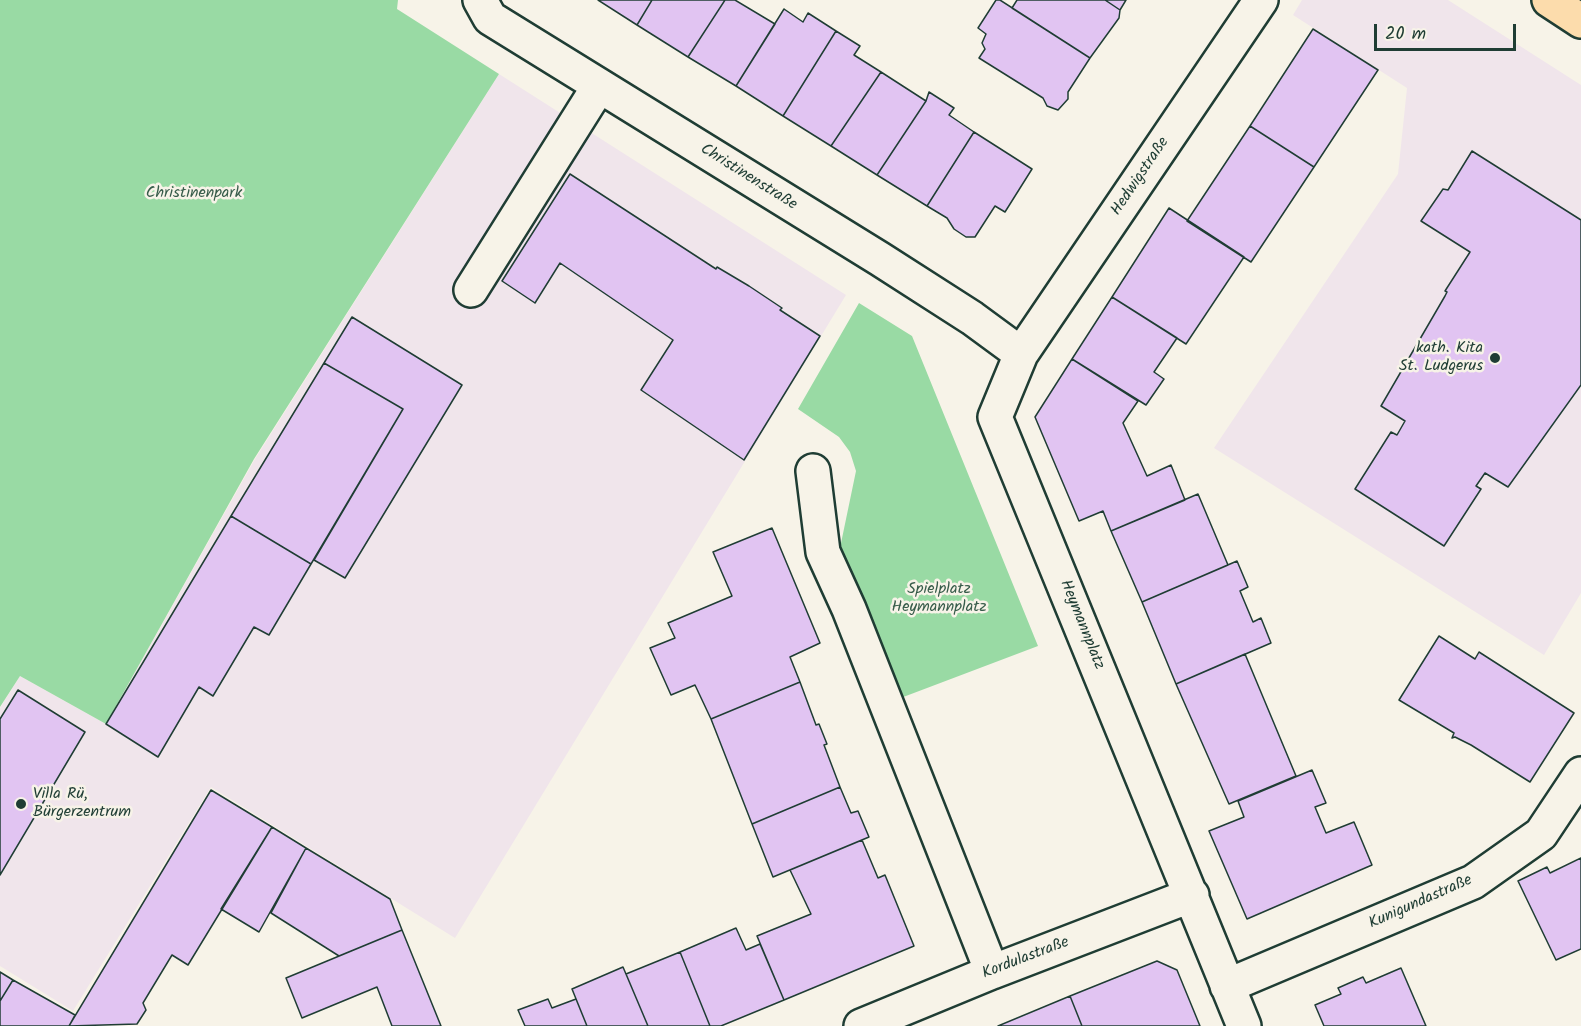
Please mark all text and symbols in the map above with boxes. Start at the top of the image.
scale bar [1377,12,1520,50]
text: 20 m [1385,20,1426,49]
street label: Hedwigstraße [1108,134,1174,220]
street label: Christinenstraße [696,141,800,215]
park label: Christinenpark [146,184,242,204]
place label: kath. Kita St. Ludgerus [1399,339,1483,377]
marker: kath. Kita St. Ludgerus [1488,351,1502,365]
street label: Heymannplatz [1054,577,1108,673]
park label: Spielplatz Heymannplatz [891,580,987,618]
place label: Villa Rü, Bürgerzentrum [33,785,131,823]
marker: Villa Rü, Bürgerzentrum [14,797,28,811]
street label: Kunigundastraße [1366,872,1476,934]
street label: Kordulastraße [980,934,1072,984]

